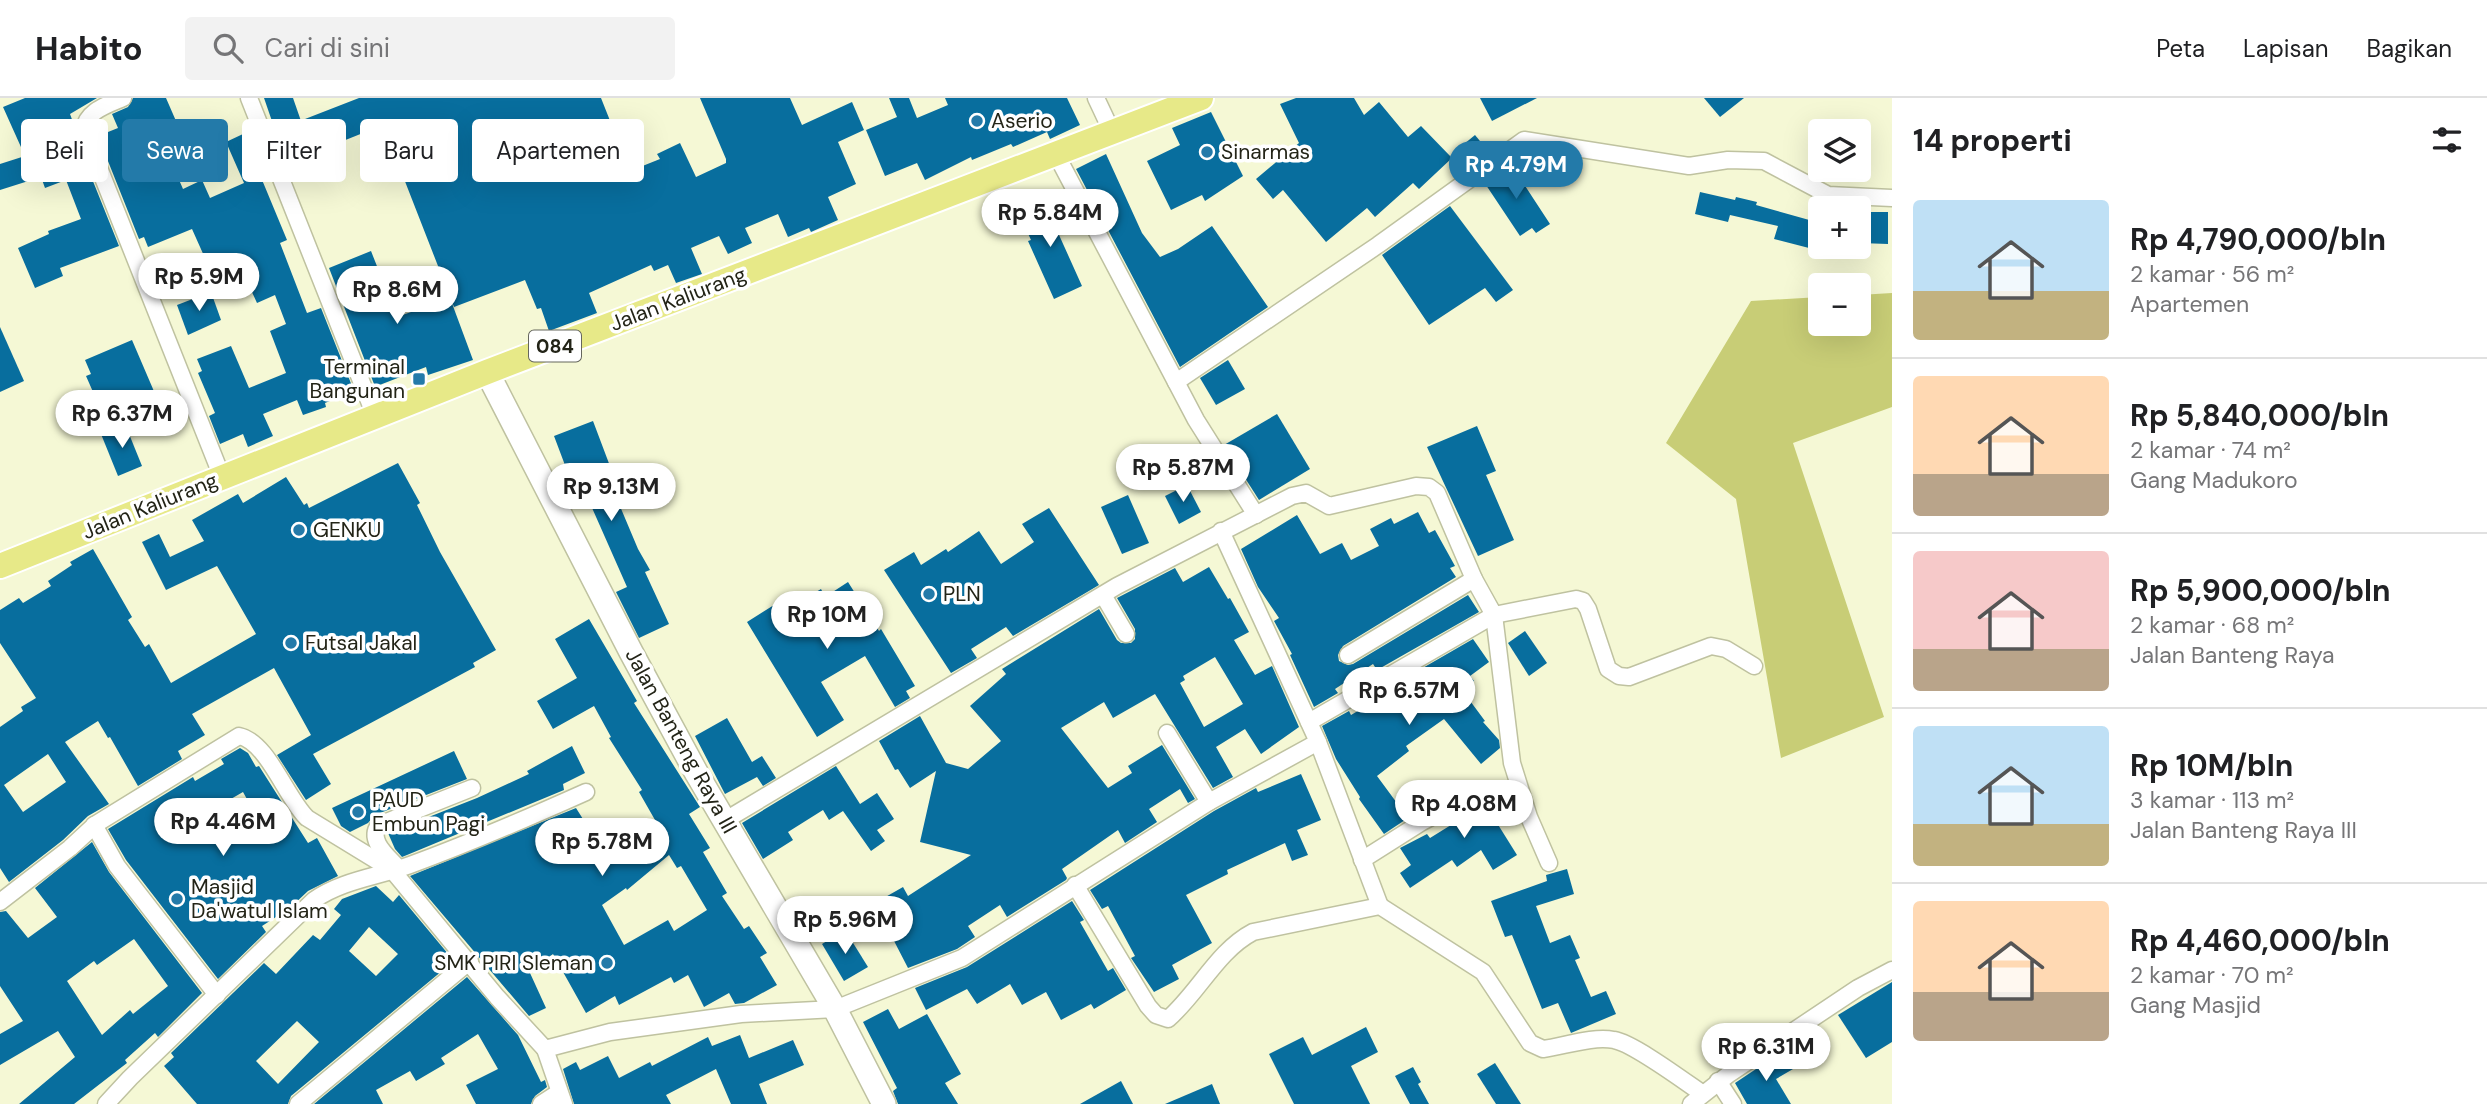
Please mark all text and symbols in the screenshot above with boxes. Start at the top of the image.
search box [185,17,675,80]
text: Habito [35,27,143,70]
icon: search [209,29,247,67]
text: Cari di sini [265,31,390,65]
text: Peta [2156,33,2205,64]
text: Lapisan [2243,33,2328,64]
text: Bagikan [2366,33,2452,64]
place label: Aserio [991,107,1053,135]
marker: Aserio [969,113,985,129]
chip: Beli [21,119,108,182]
chip: Sewa [122,119,228,182]
chip: Filter [242,119,346,182]
chip: Baru [360,119,458,182]
chip: Apartemen [472,119,644,182]
map controls [1808,119,1871,336]
button: layers [1808,119,1871,182]
text: 14 properti [1913,121,2072,160]
icon: filters [2428,121,2466,159]
place label: Sinarmas [1221,138,1310,166]
pin: Rp 4.79M [1444,141,1588,201]
marker: Sinarmas [1199,144,1215,160]
text: Rp 4.79M [1465,149,1567,179]
pin: Rp 5.84M [978,190,1122,249]
button: + [1808,196,1871,259]
text: Rp 5.84M [998,197,1102,227]
text: Rp 4,790,000/bln [2130,220,2386,259]
icon: home [1969,228,2053,312]
pin: Rp 5.9M [134,254,264,313]
text: 2 kamar · 56 m² [2130,259,2294,289]
street label: Jalan Kaliurang [606,260,750,338]
text: Rp 5.9M [154,261,244,291]
pin: Rp 8.6M [332,266,462,326]
button: − [1808,273,1871,336]
text: Rp 8.6M [352,274,442,304]
text: Apartemen [2130,289,2249,319]
road number: 084 [529,330,581,362]
place label: Terminal Bangunan [310,353,405,405]
marker: Terminal Bangunan [411,371,427,387]
pin: Rp 6.37M [50,390,194,450]
text: Rp 5,840,000/bln [2130,396,2389,435]
text: Rp 6.37M [71,398,173,428]
icon: home [1969,404,2053,488]
text: 2 kamar · 74 m² [2130,435,2291,465]
pin: Rp 5.87M [1111,444,1255,504]
text: Rp 5.87M [1132,452,1234,482]
pin: Rp 9.13M [539,464,683,523]
text: Gang Madukoro [2130,465,2298,495]
street label: Jalan Kaliurang [78,466,222,546]
text: Rp 9.13M [563,471,659,501]
place label: GENKU [313,516,381,544]
marker: GENKU [291,522,307,538]
text: Rp 5,900,000/bln [2130,571,2391,610]
icon: home [1969,579,2053,663]
place label: PLN [943,580,981,608]
marker: PLN [921,586,937,602]
pin: Rp 10M [770,592,884,651]
text: Rp 10M [787,599,867,629]
text: 2 kamar · 68 m² [2130,610,2294,640]
place label: Futsal Jakal [305,629,417,657]
marker: Futsal Jakal [283,635,299,651]
text: Jalan Banteng Raya [2130,640,2335,670]
street label: Jalan Banteng Raya III [619,644,743,838]
pin: Rp 6.57M [1337,668,1481,727]
text: Rp 6.57M [1358,675,1460,705]
text: Rp 10M/bln [2130,746,2293,785]
icon: home [1969,754,2053,838]
pin: Rp 4.08M [1392,780,1536,840]
text: 3 kamar · 113 m² [2130,785,2294,815]
place label: PAUD Embun Pagi [372,786,485,838]
text: Rp 4.08M [1411,788,1517,818]
pin: Rp 4.46M [151,798,295,858]
marker: PAUD Embun Pagi [350,804,366,820]
text: Rp 4.46M [170,806,276,836]
text: Jalan Banteng Raya III [2130,815,2357,845]
pin: Rp 5.78M [530,818,674,878]
text: Rp 5.78M [551,826,653,856]
place label: Masjid Da'watul Islam [191,873,328,925]
marker: Masjid Da'watul Islam [169,891,185,907]
pin: Rp 5.96M [773,896,917,956]
text: Rp 5.96M [793,904,897,934]
text: Rp 4,460,000/bln [2130,921,2390,960]
icon: home [1969,929,2053,1013]
place label: SMK PIRI Sleman [434,949,593,977]
marker: SMK PIRI Sleman [599,955,615,971]
text: 2 kamar · 70 m² [2130,960,2294,990]
text: Gang Masjid [2130,990,2261,1020]
pin: Rp 6.31M [1694,1024,1838,1083]
text: Rp 6.31M [1717,1031,1815,1061]

